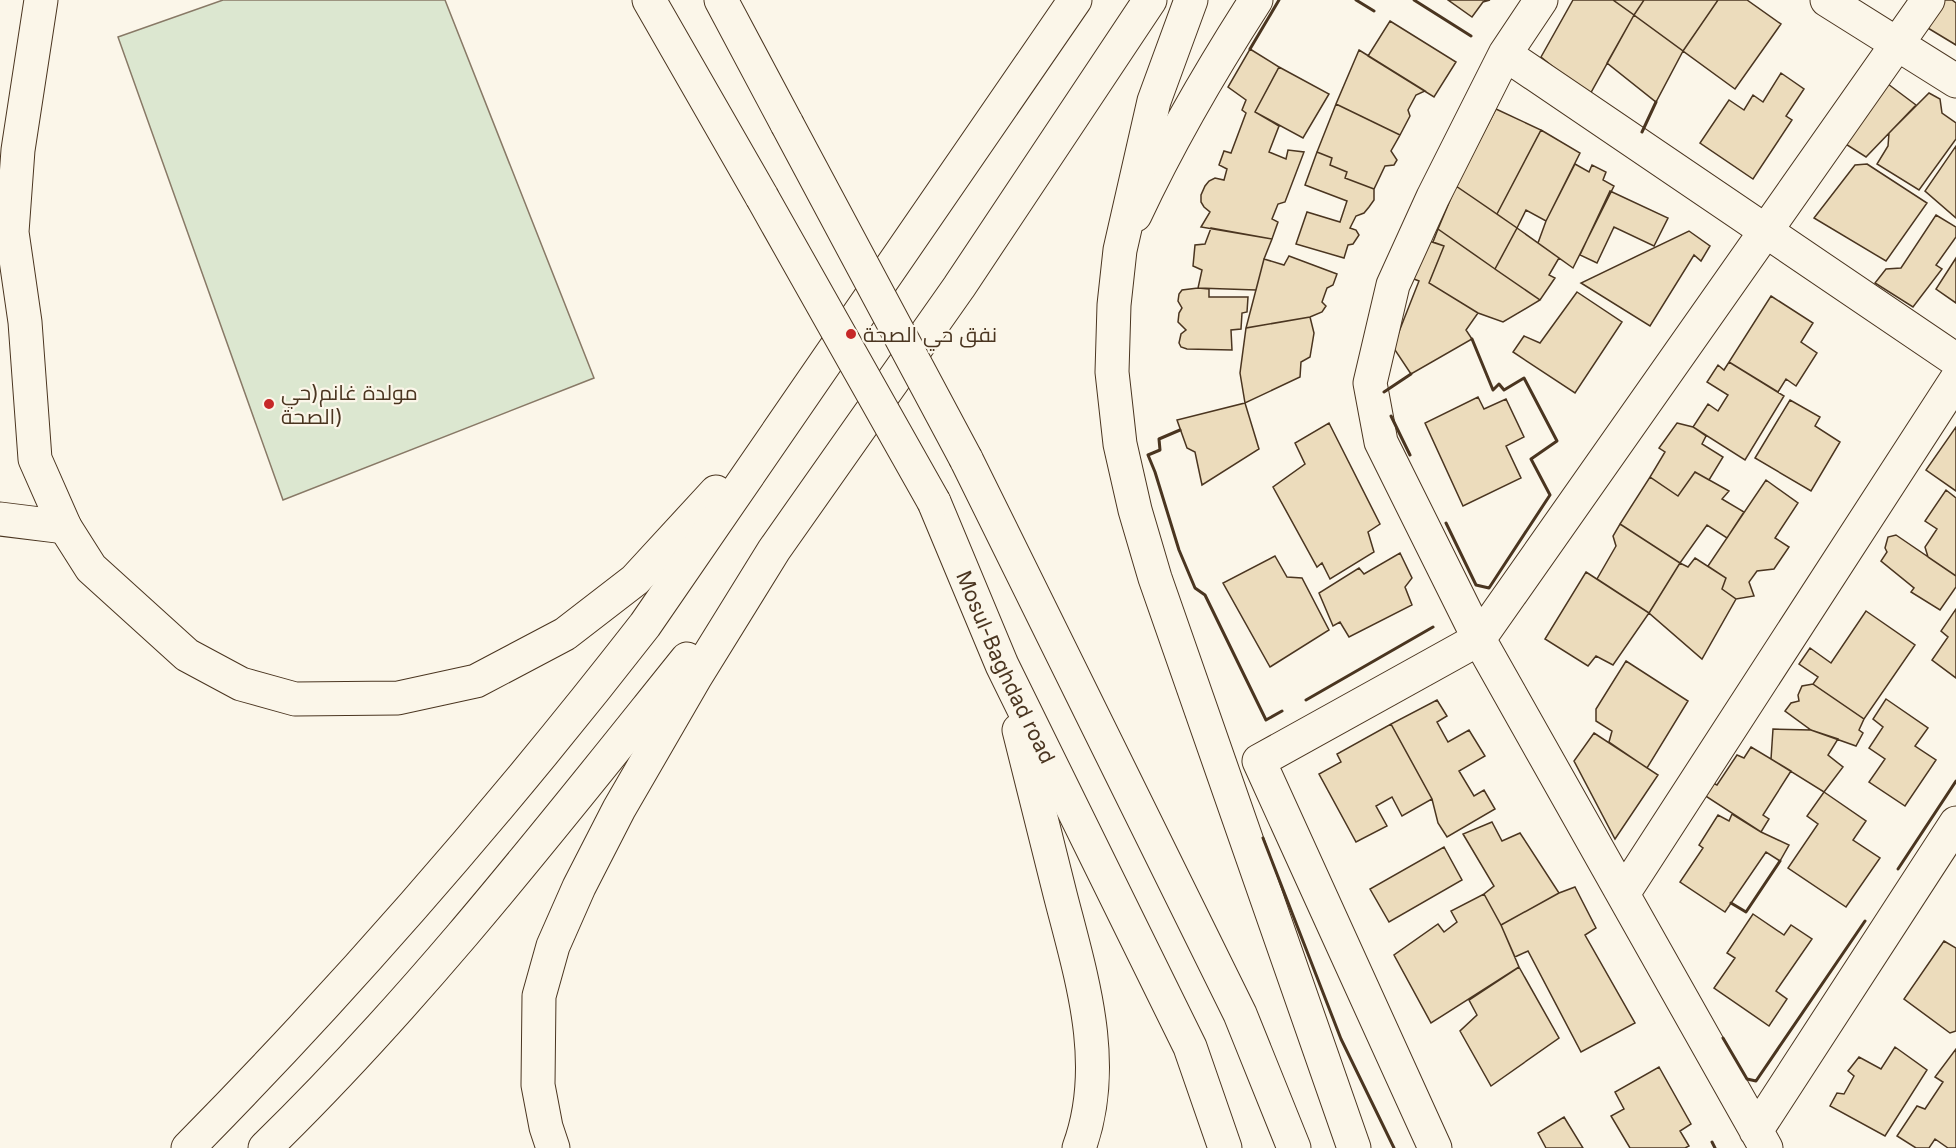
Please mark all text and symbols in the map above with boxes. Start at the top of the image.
place label: نفق حي الصحة [863,322,997,351]
marker: نفق حي الصحة [844,327,858,341]
place label: مولدة غانم(حي الصحة) [281,380,418,429]
marker: مولدة غانم(حي الصحة) [262,397,276,411]
street label: Mosul-Baghdad road [952,567,1061,767]

